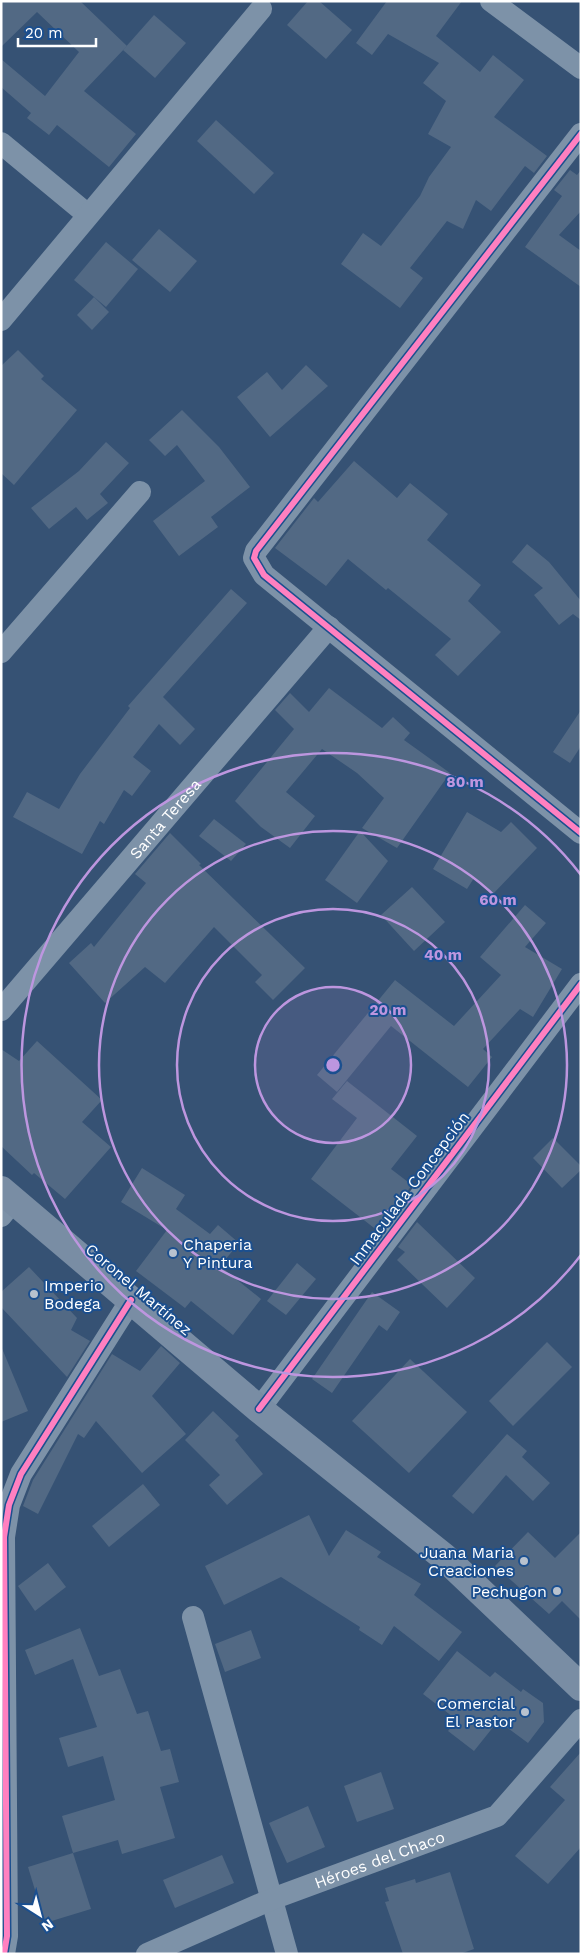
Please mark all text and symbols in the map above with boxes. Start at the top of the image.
scale bar [18,15,95,47]
text: 20 m [25,24,63,42]
text: 80 m [446,773,484,791]
street label: Santa Teresa [126,775,205,863]
text: 60 m [479,891,517,909]
text: 40 m [424,946,462,964]
text: 20 m [369,1001,407,1019]
centre of rings [324,1056,342,1074]
street label: Inmaculada Concepción [345,1108,473,1269]
place label: Chaperia Y Pintura [183,1235,253,1272]
street label: Coronel Martínez [82,1239,196,1339]
marker: Chaperia Y Pintura [167,1247,179,1259]
place label: Imperio Bodega [44,1276,104,1313]
marker: Imperio Bodega [28,1288,40,1300]
place label: Juana Maria Creaciones [420,1543,514,1580]
marker: Juana Maria Creaciones [518,1555,530,1567]
place label: Pechugon [471,1582,547,1601]
marker: Pechugon [551,1585,563,1597]
place label: Comercial El Pastor [437,1694,515,1731]
marker: Comercial El Pastor [519,1706,531,1718]
street label: Héroes del Chaco [312,1827,447,1893]
north arrow [15,1890,65,1940]
text: N [39,1916,57,1935]

